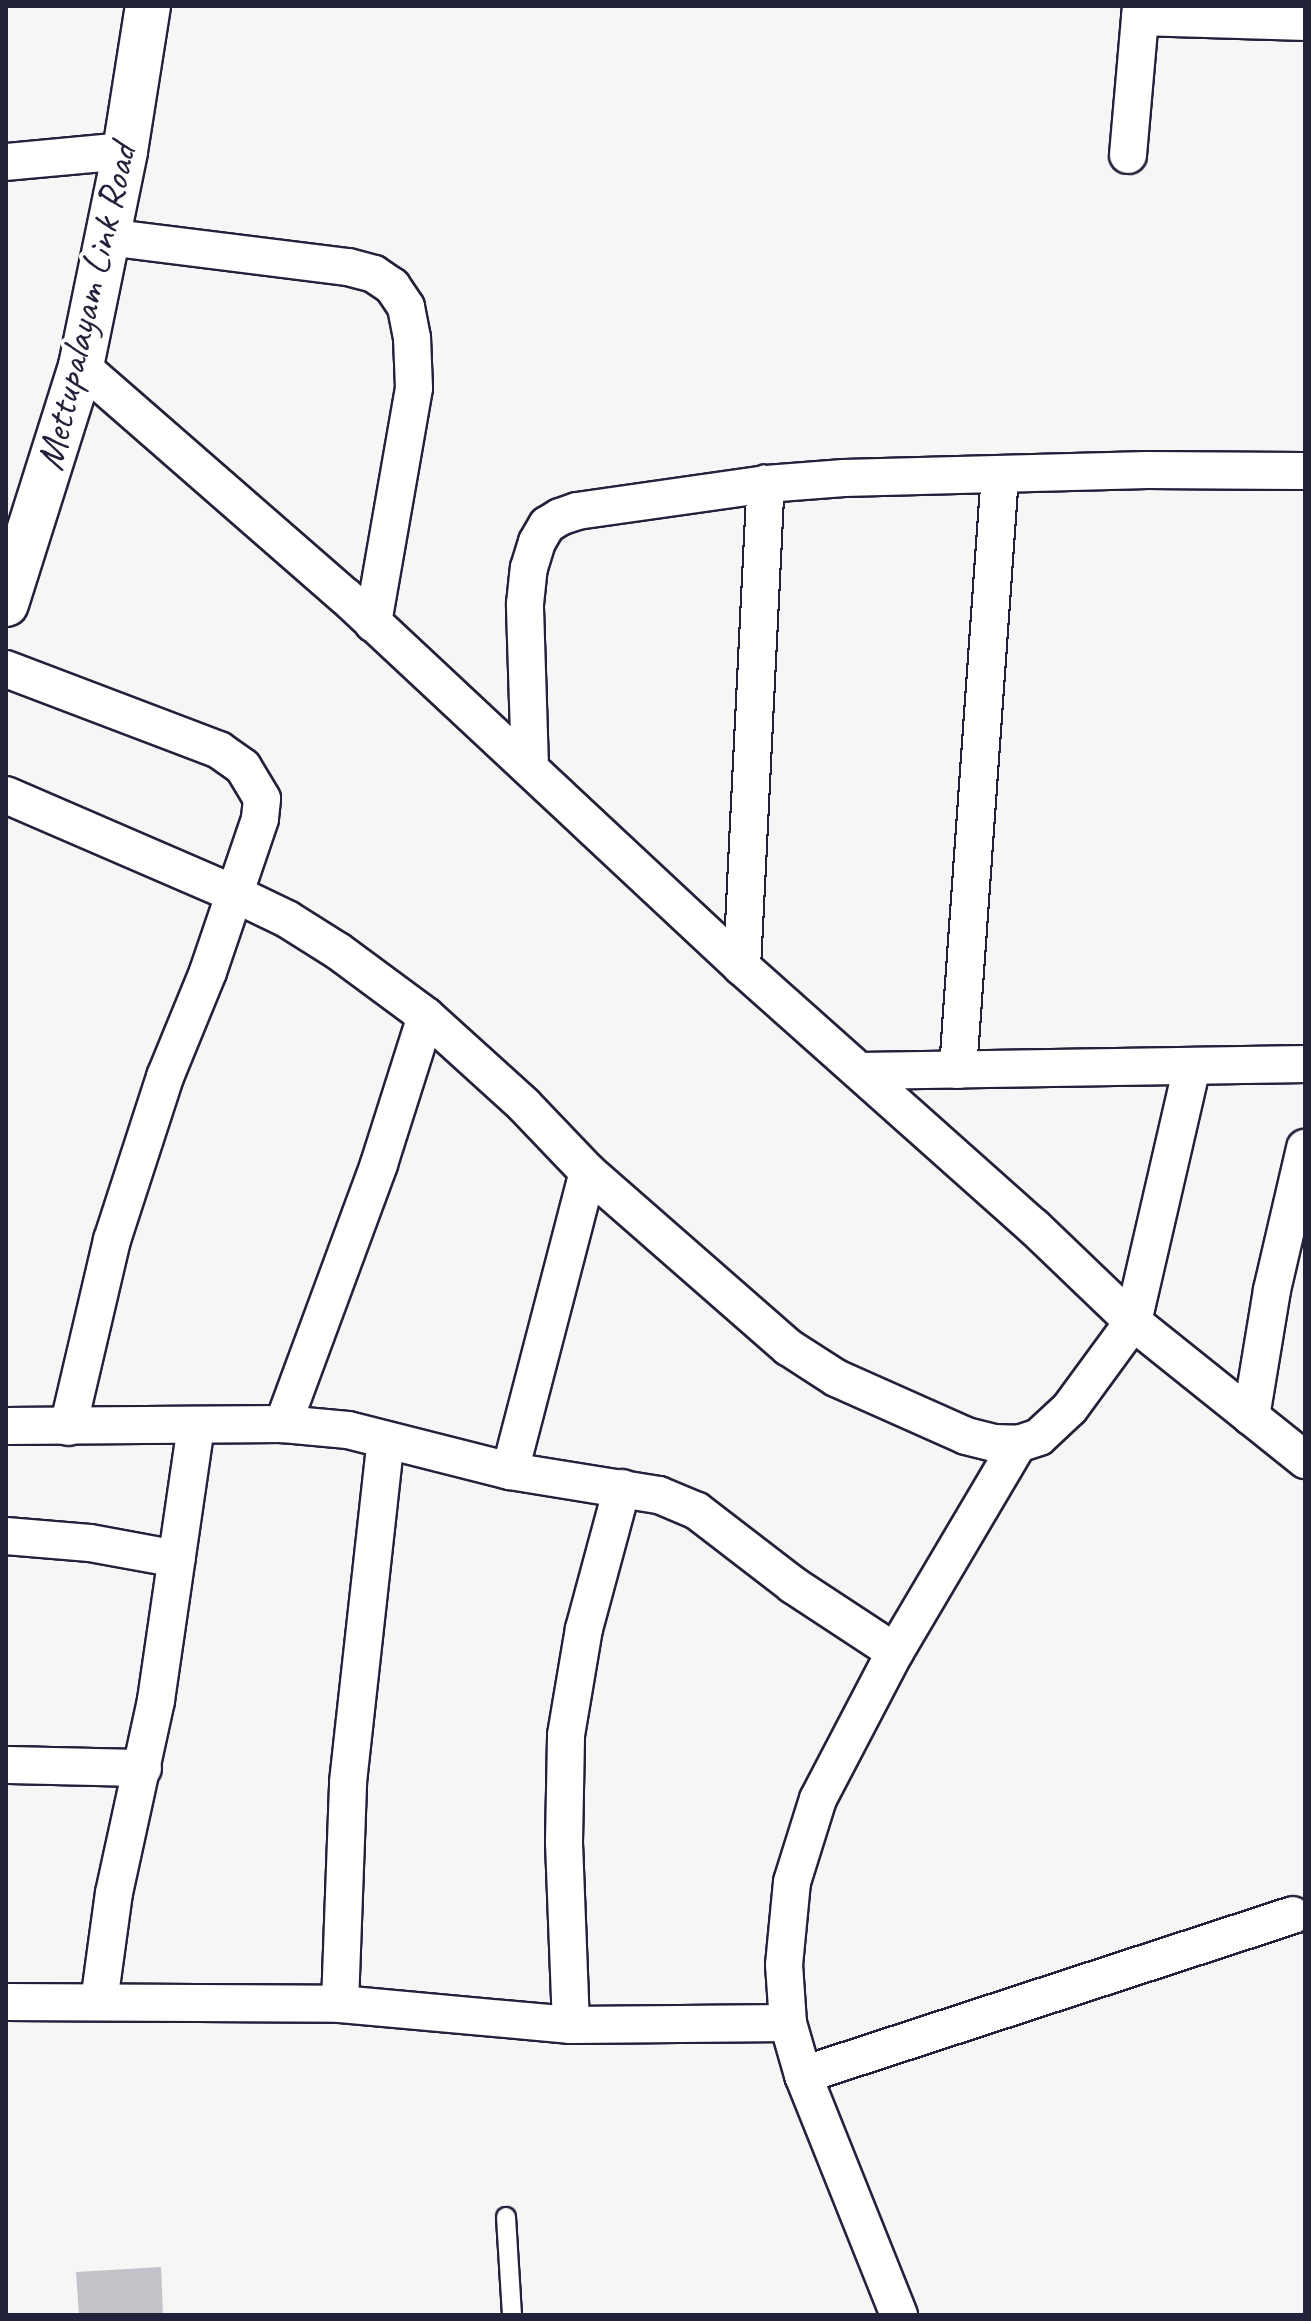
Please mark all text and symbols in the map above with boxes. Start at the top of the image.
street label: Mettupalayam Link Road [25,139,147,475]

